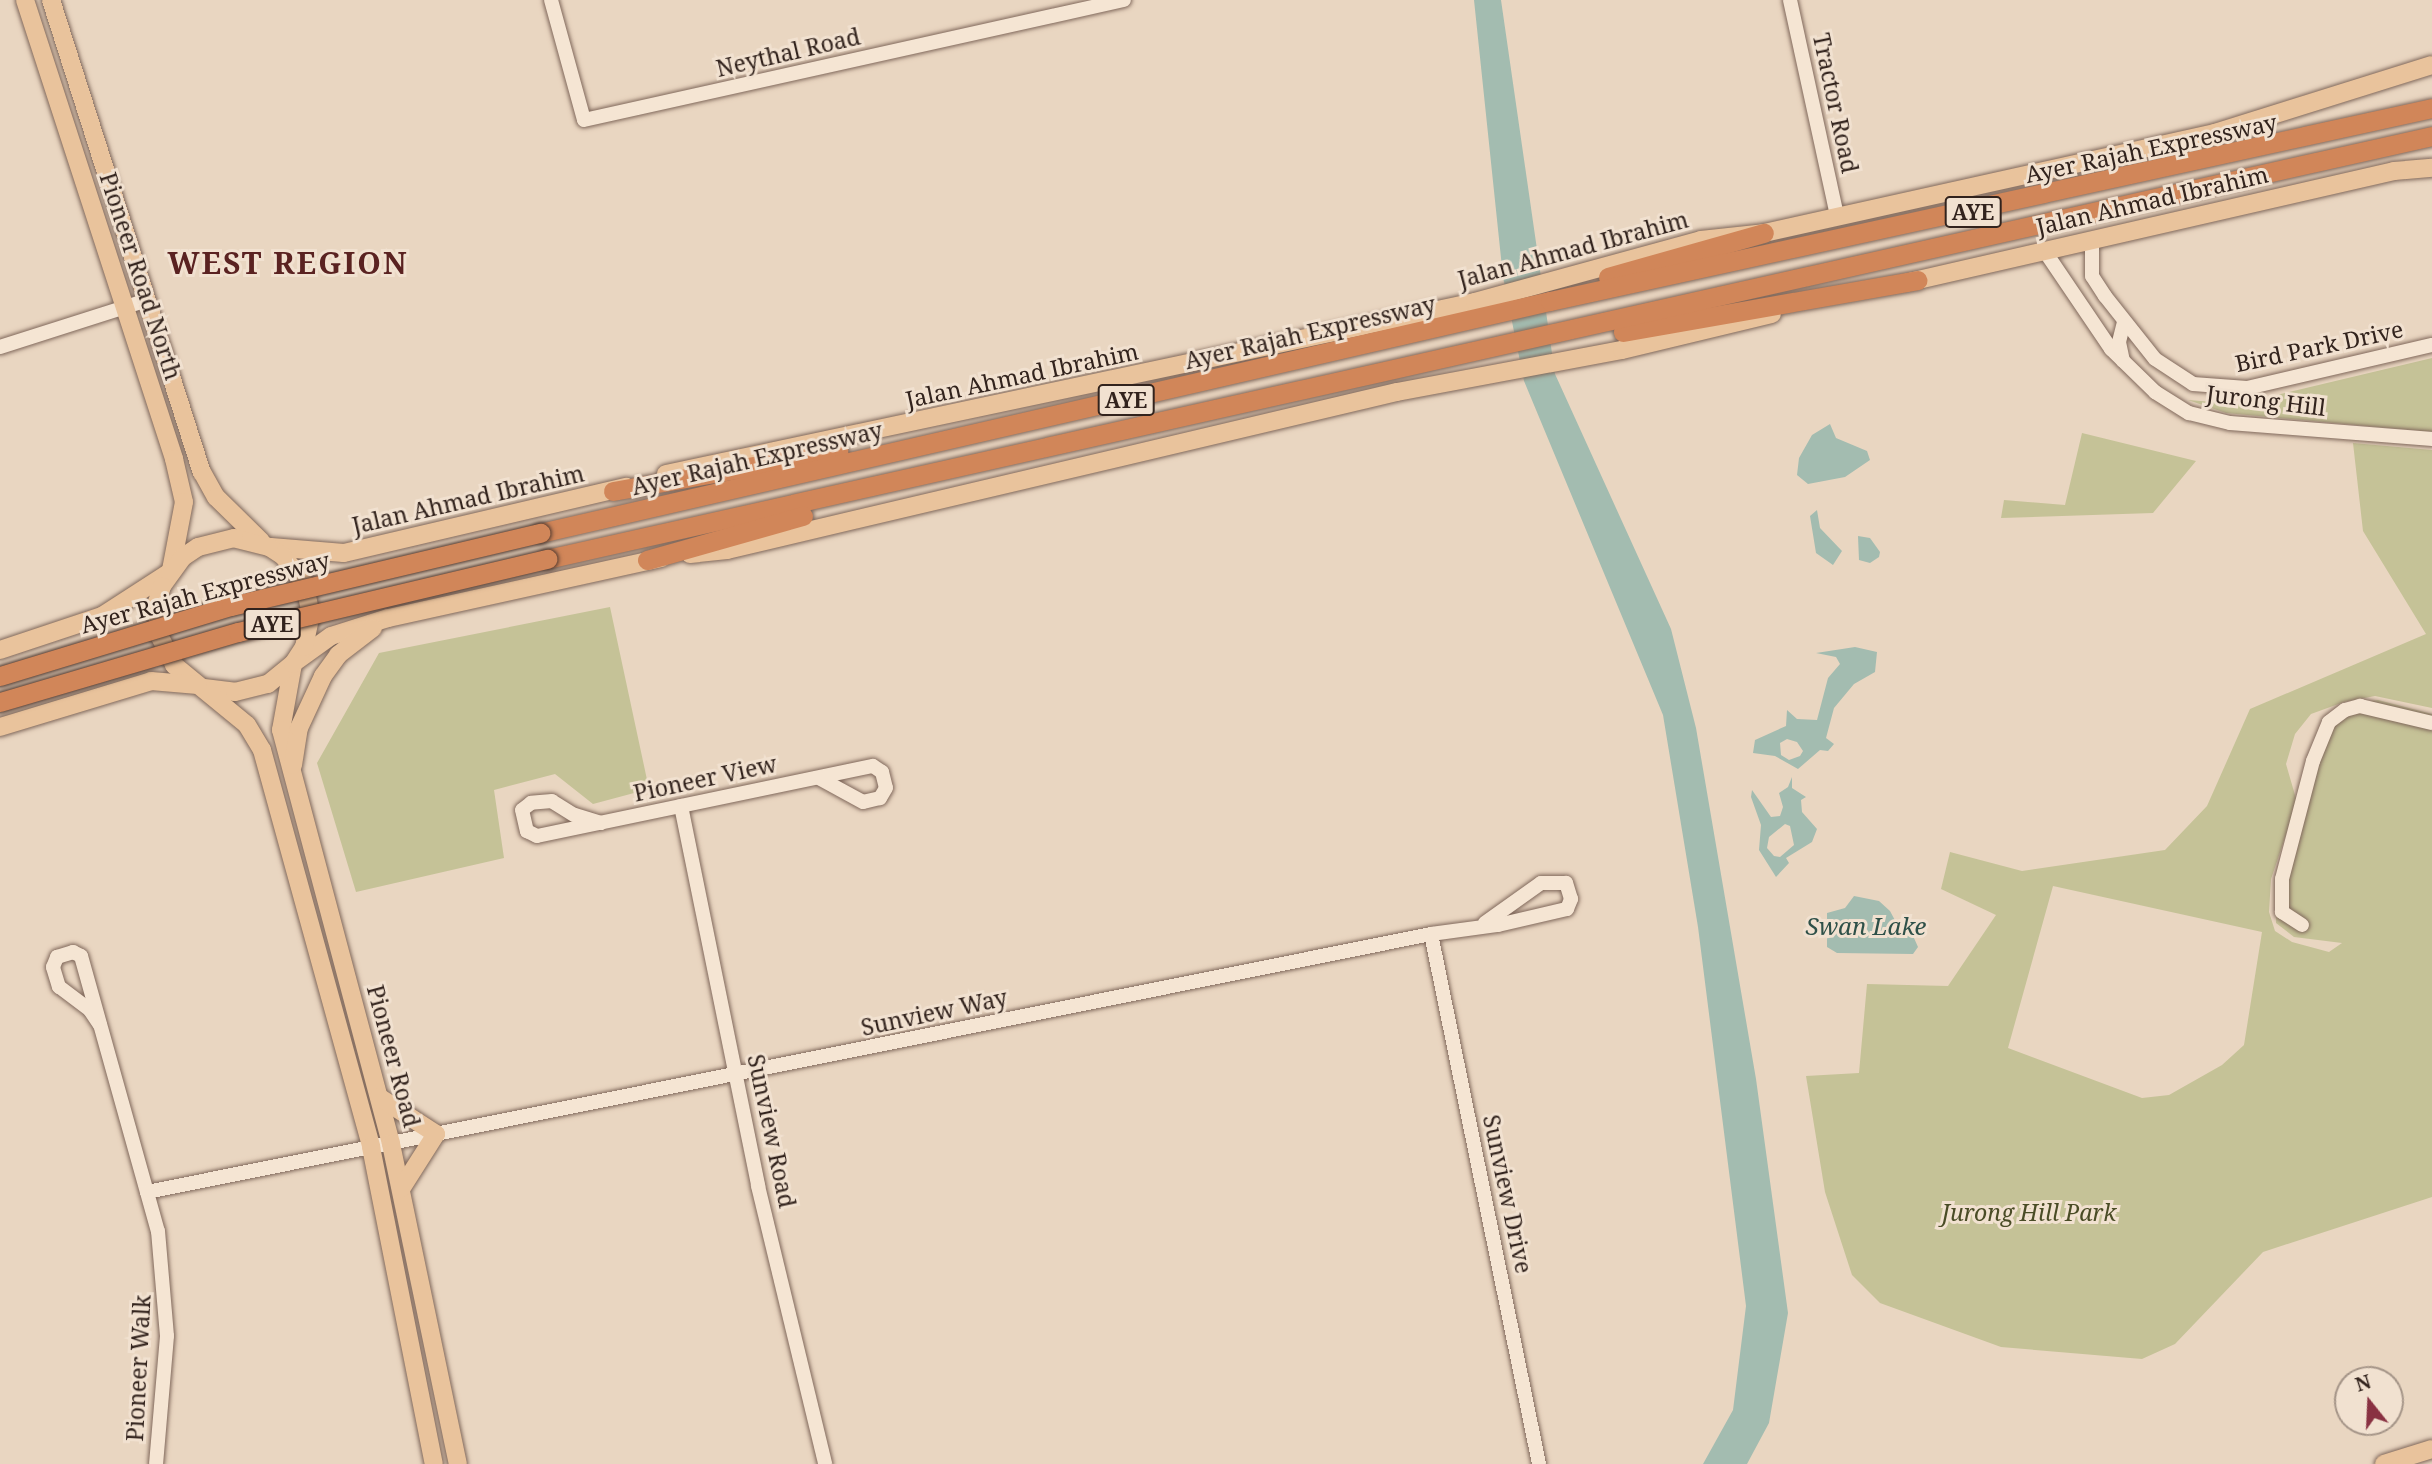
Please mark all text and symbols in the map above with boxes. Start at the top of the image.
street label: Neythal Road [713,22,863,82]
street label: Tractor Road [1808,31,1864,175]
street label: Ayer Rajah Expressway [2023,108,2279,188]
street label: Jalan Ahmad Ibrahim [2033,160,2271,240]
street label: Pioneer Road North [94,169,188,383]
road number: AYE [1943,194,2003,230]
street label: Jalan Ahmad Ibrahim [1455,205,1691,293]
district label: WEST REGION [169,245,407,281]
street label: Ayer Rajah Expressway [1182,290,1438,374]
street label: Bird Park Drive [2233,315,2405,377]
street label: Jalan Ahmad Ibrahim [903,337,1141,413]
street label: Jurong Hill [2205,379,2327,421]
road number: AYE [1096,382,1156,418]
street label: Ayer Rajah Expressway [629,416,885,500]
street label: Jalan Ahmad Ibrahim [349,459,587,539]
street label: Ayer Rajah Expressway [78,545,332,639]
road number: AYE [242,606,302,642]
street label: Pioneer View [631,749,779,807]
water label: Swan Lake [1806,912,1926,940]
street label: Pioneer Road [362,982,426,1130]
street label: Sunview Way [858,983,1010,1041]
street label: Sunview Road [742,1052,802,1210]
street label: Sunview Drive [1478,1112,1538,1276]
park label: Jurong Hill Park [1942,1198,2116,1226]
street label: Pioneer Walk [120,1294,156,1442]
north arrow [2334,1366,2404,1436]
text: N [2352,1368,2374,1398]

